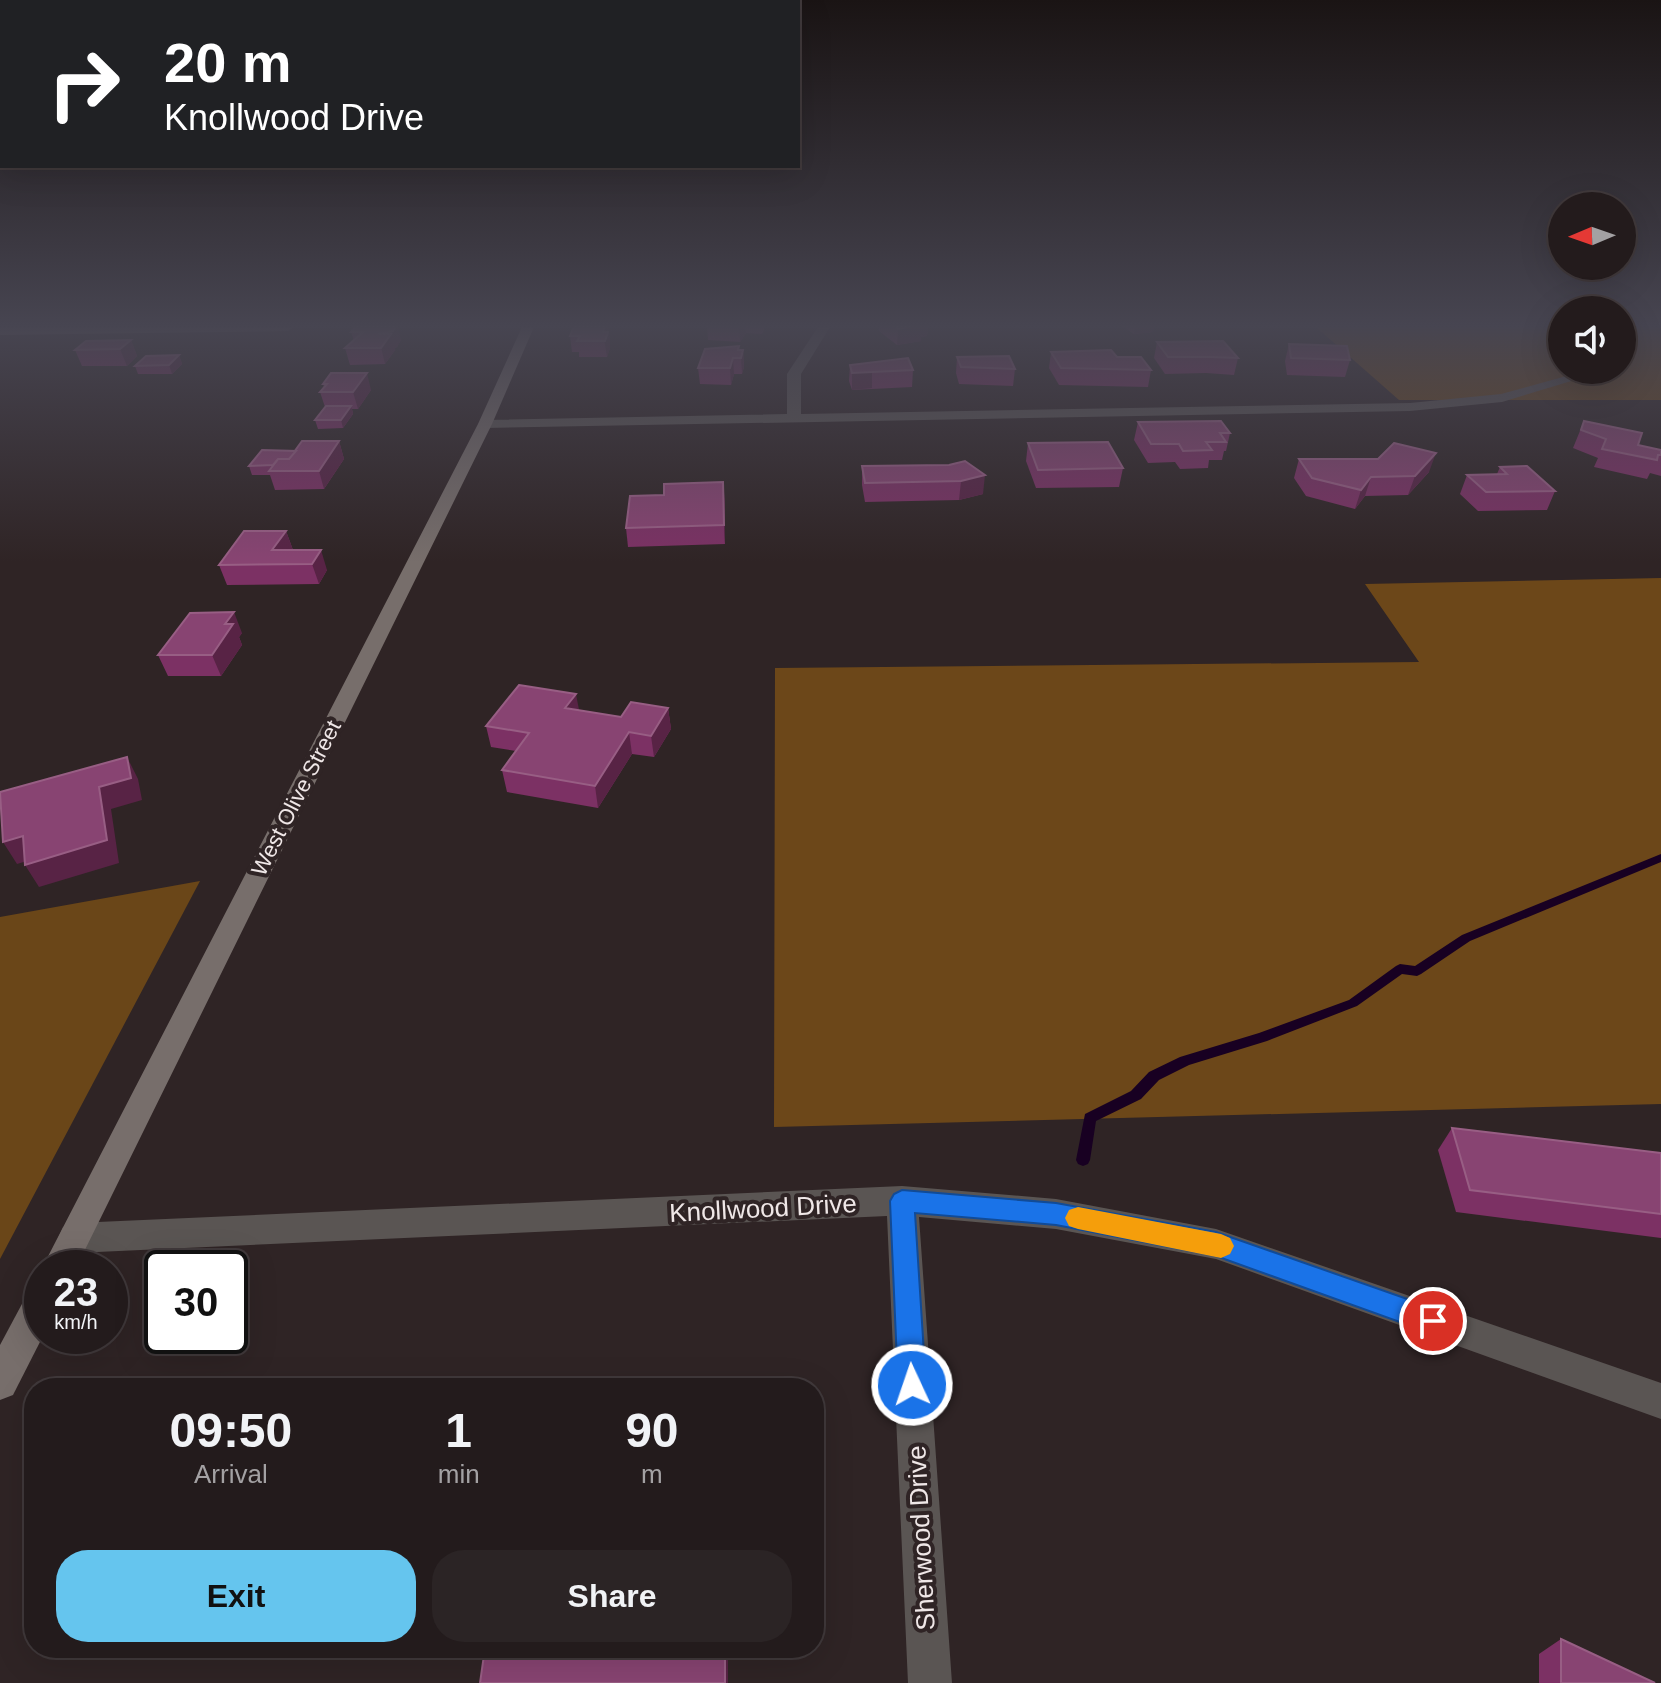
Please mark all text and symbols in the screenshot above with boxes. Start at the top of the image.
text: 20 m [164,31,292,94]
icon: right [32,32,136,136]
text: Knollwood Drive [164,97,424,138]
north arrow [1548,192,1636,280]
map controls [1548,192,1636,384]
button: sound [1548,296,1636,384]
street label: West Olive Street [246,716,346,880]
street label: Knollwood Drive [668,1188,858,1228]
speed limit sign: 30 [144,1250,248,1354]
text: 23 [54,1270,98,1314]
pin [1399,1287,1467,1355]
icon: arrive [1411,1299,1455,1343]
text: km/h [54,1311,98,1333]
position arrow [870,1343,954,1427]
text: 09:50 [169,1404,292,1457]
text: 1 [445,1404,472,1457]
text: 90 [625,1404,679,1457]
street label: Sherwood Drive [901,1445,941,1631]
text: Arrival [194,1459,268,1489]
text: min [438,1459,480,1489]
text: m [641,1459,663,1489]
button: Exit [56,1550,416,1642]
button: Share [432,1550,792,1642]

